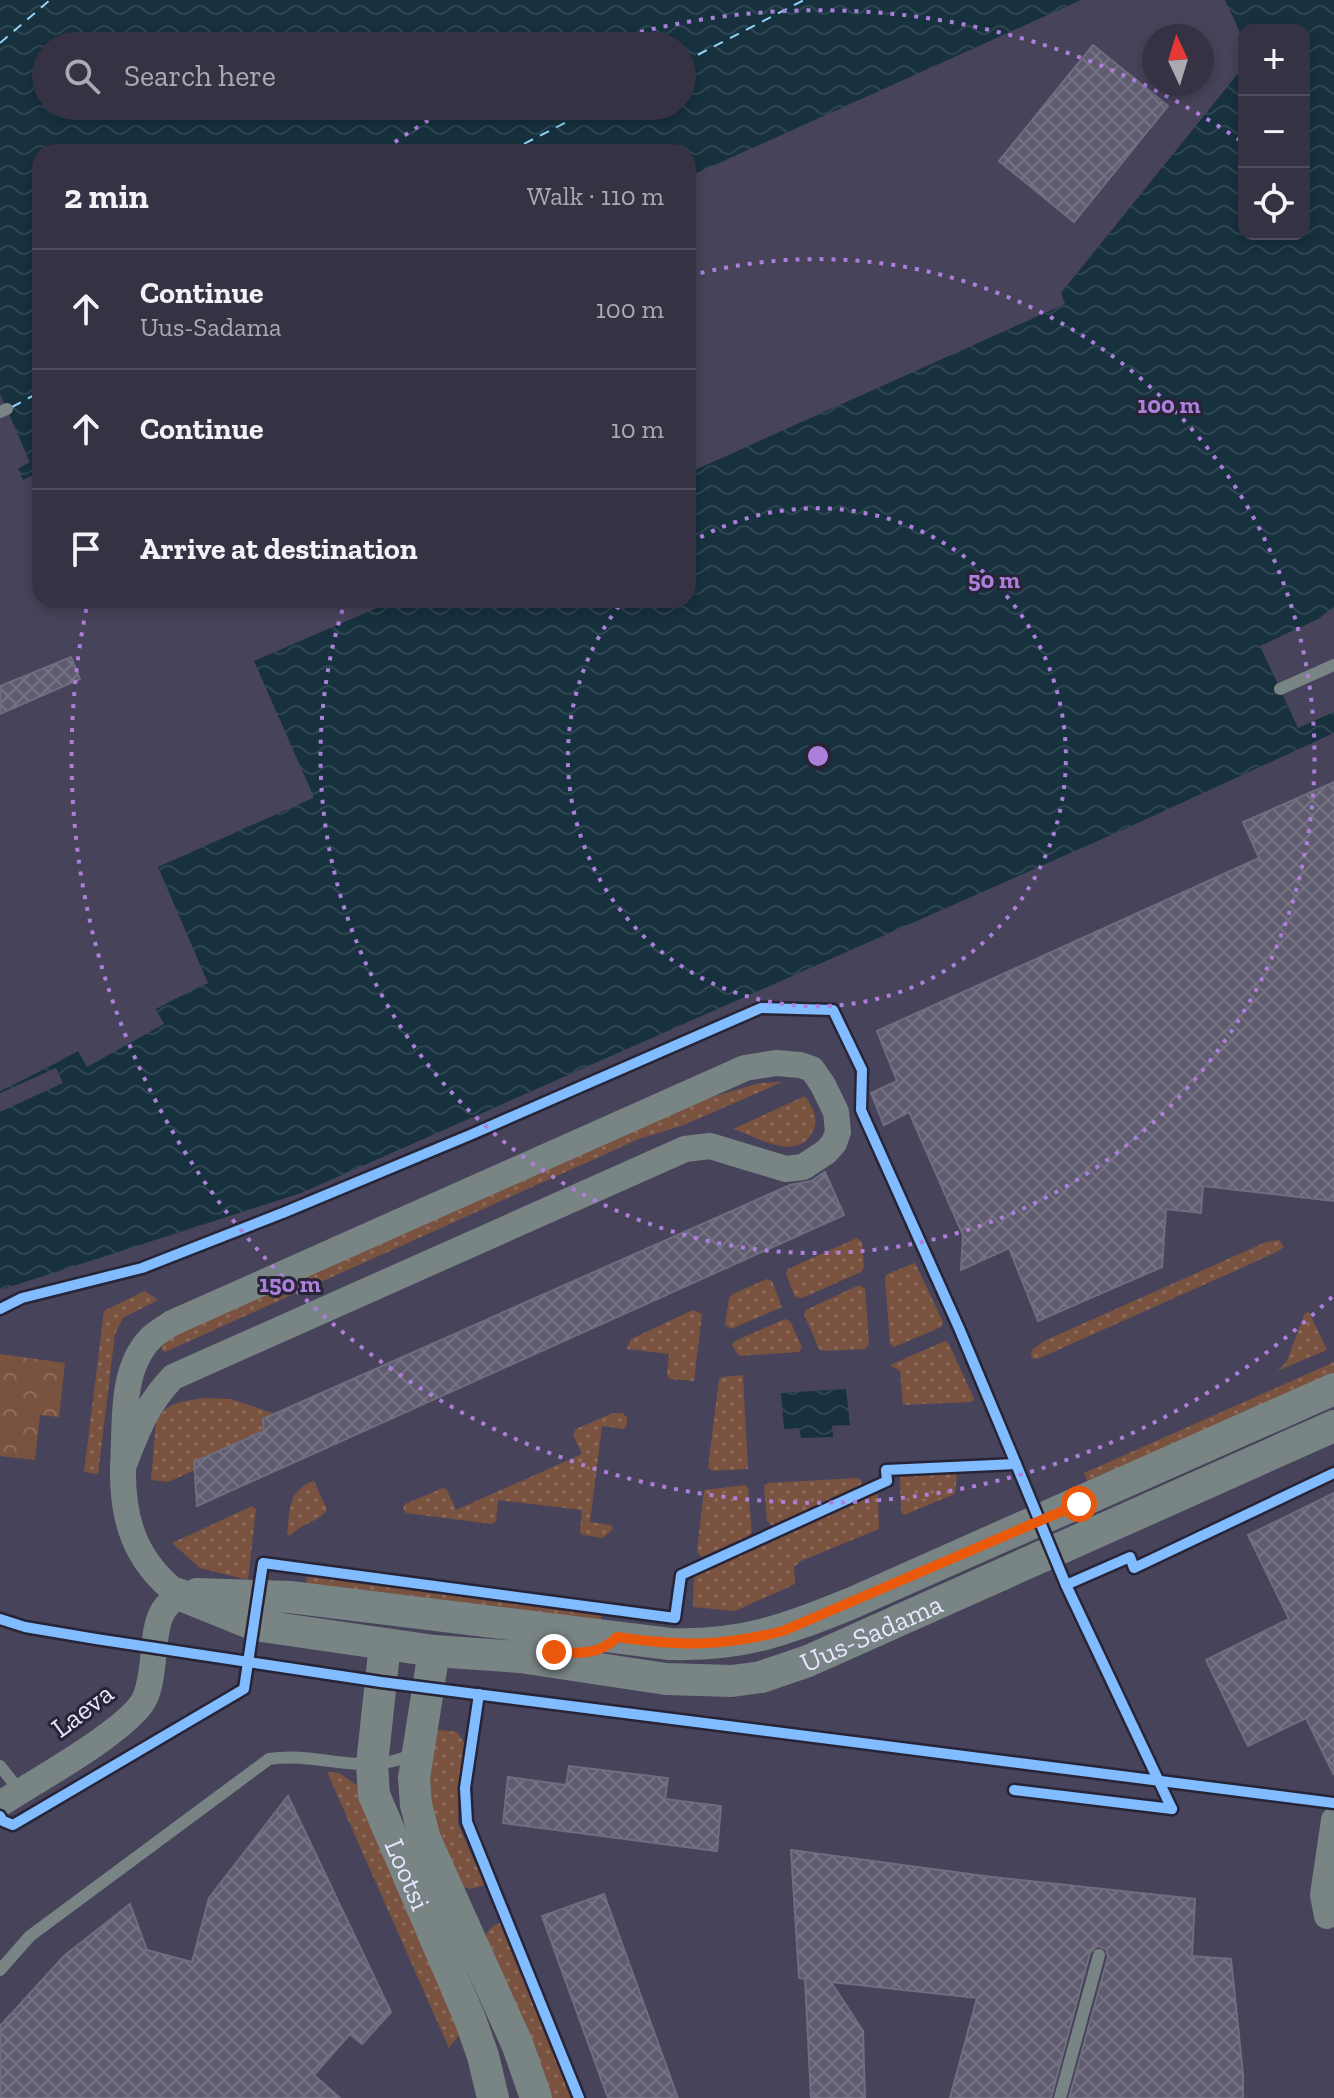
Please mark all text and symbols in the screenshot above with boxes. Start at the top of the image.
north arrow [1142,24,1214,96]
map controls [1238,24,1310,240]
button: + [1238,24,1310,96]
search box [32,32,696,120]
icon: search [60,54,104,98]
text: Search here [124,58,276,94]
button: − [1238,96,1310,168]
button: locate [1238,168,1310,240]
text: 2 min [64,176,149,217]
text: Walk · 110 m [527,180,664,212]
text: Continue [140,275,264,311]
icon: ahead [64,287,108,331]
text: 100 m [596,293,664,325]
text: Uus-Sadama [140,311,282,343]
text: 100 m [1138,390,1200,419]
icon: ahead [64,407,108,451]
text: Continue [140,411,264,447]
text: 10 m [611,413,664,445]
icon: arrive [64,527,108,571]
text: Arrive at destination [140,531,417,567]
text: 50 m [968,565,1020,594]
centre of rings [804,742,832,770]
text: 150 m [259,1269,321,1298]
route start [1061,1486,1097,1522]
street label: Uus-Sadama [795,1587,948,1679]
route end [536,1634,572,1670]
street label: Laeva [45,1676,120,1744]
street label: Lootsi [378,1834,437,1915]

